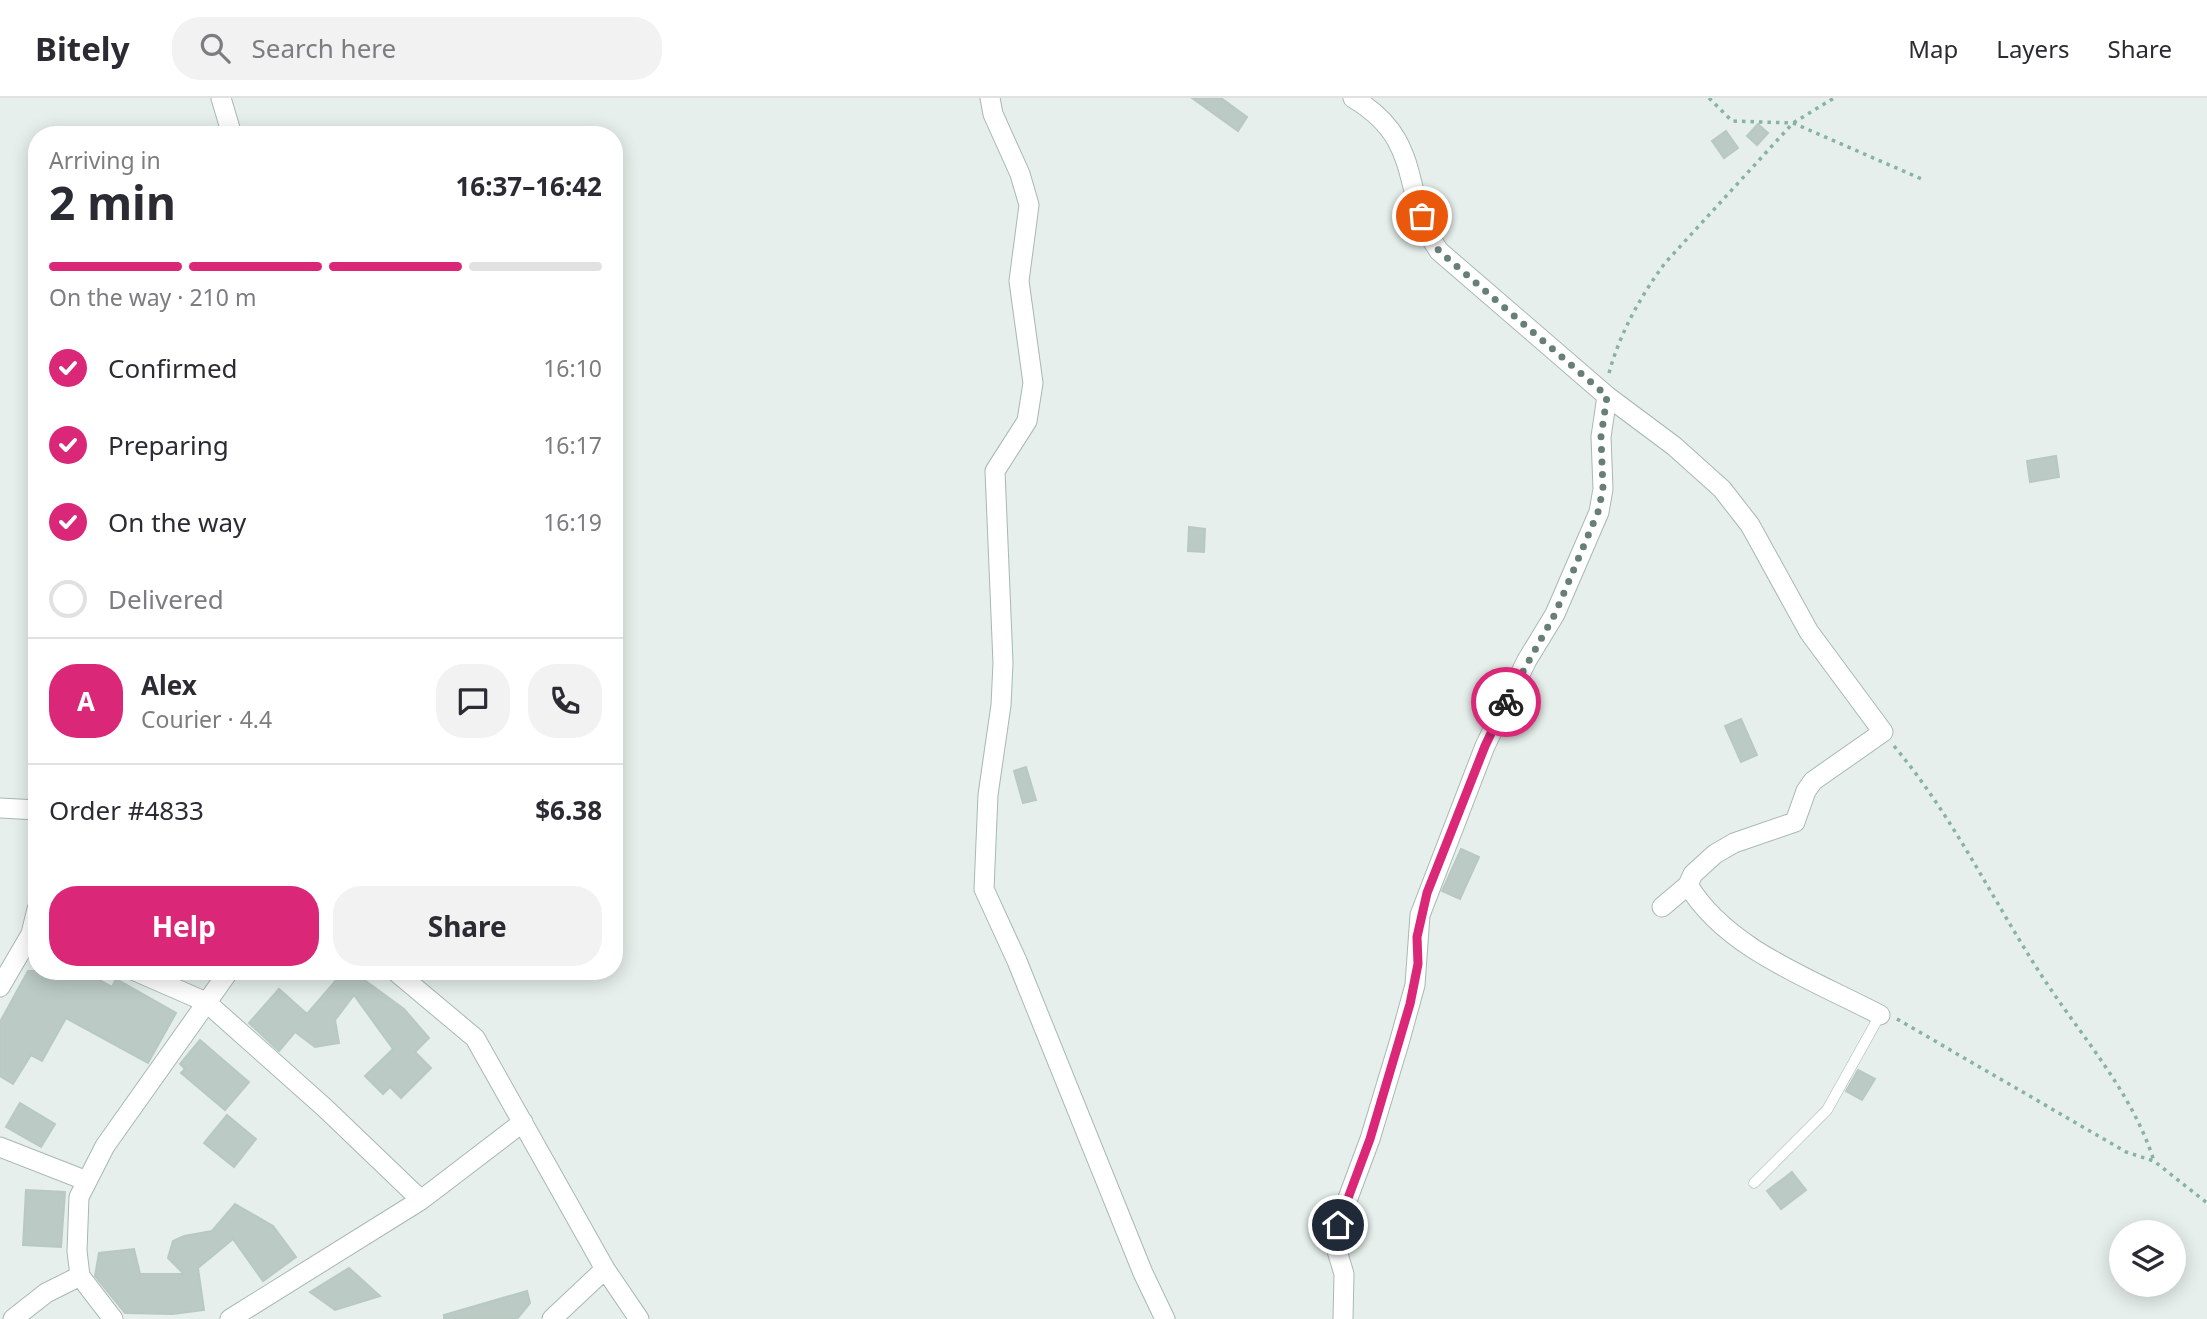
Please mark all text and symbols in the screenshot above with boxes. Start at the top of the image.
search box [172,17,662,80]
text: Bitely [35,26,130,71]
icon: search [196,29,234,67]
text: Search here [252,30,396,66]
text: Map [1908,32,1958,65]
text: Layers [1996,32,2070,65]
text: Share [2108,32,2172,65]
text: Arriving in [49,144,161,176]
text: 16:37–16:42 [455,168,602,204]
text: 2 min [49,171,176,233]
pin [1392,186,1452,246]
icon: bag [1403,197,1441,235]
text: On the way · 210 m [49,281,256,313]
icon: check [49,349,87,387]
text: Confirmed [108,350,238,386]
text: 16:10 [543,352,602,384]
icon: check [49,426,87,464]
text: Preparing [108,427,229,463]
text: 16:17 [543,429,602,461]
icon: check [49,503,87,541]
text: On the way [108,504,246,540]
text: 16:19 [543,506,602,538]
text: Delivered [108,581,224,617]
button: chat [436,664,510,738]
button: phone [528,664,602,738]
text: Alex [141,667,197,703]
courier [1471,667,1541,737]
text: A [77,683,95,719]
icon: bike [1487,683,1525,721]
text: Courier · 4.4 [141,703,272,735]
text: Order #4833 [49,792,204,828]
text: $6.38 [535,792,602,828]
button: Help [49,886,319,966]
button: Share [333,886,602,966]
pin [1308,1195,1368,1255]
icon: home [1319,1206,1357,1244]
map controls [2109,1220,2186,1297]
button: layers [2109,1220,2186,1297]

